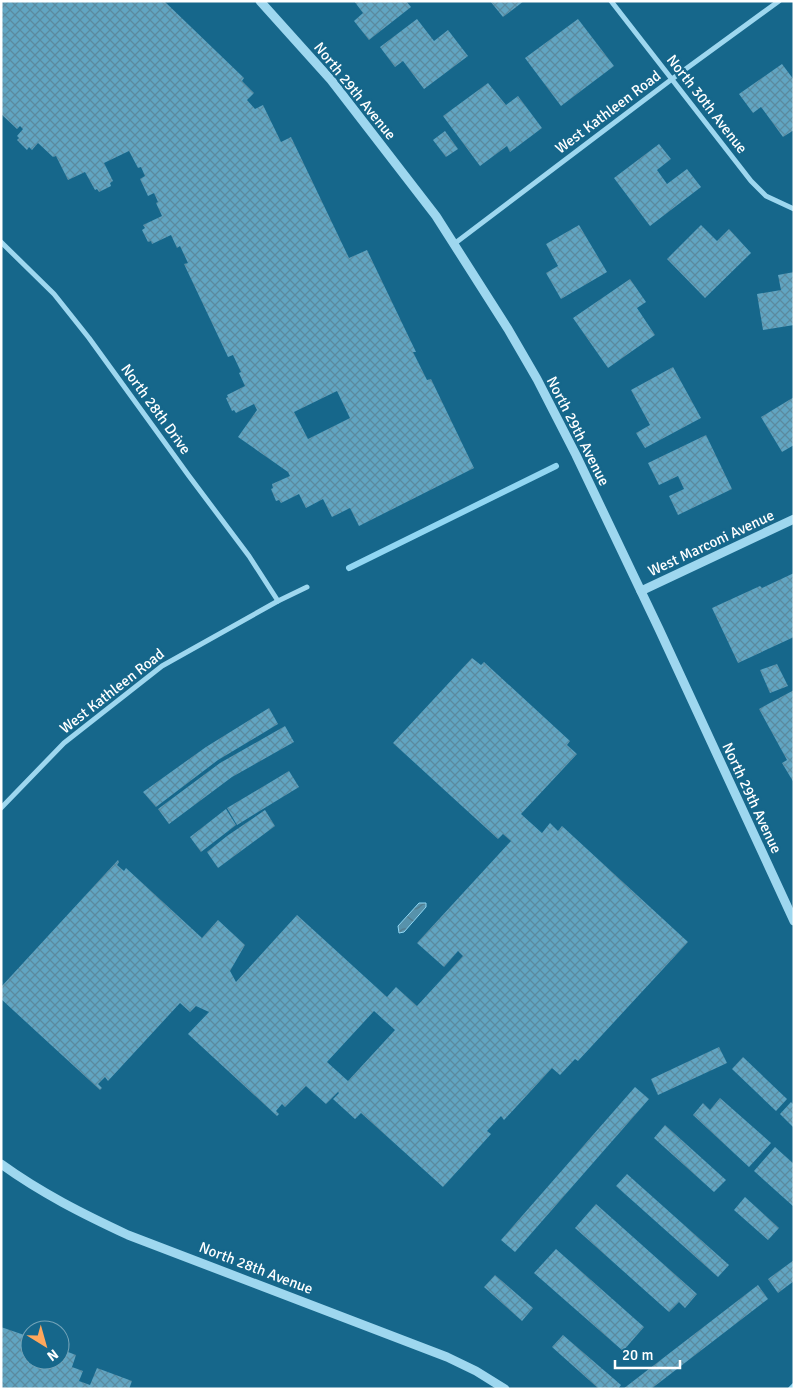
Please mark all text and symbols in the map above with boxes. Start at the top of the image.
street label: North 29th Avenue [310,39,400,143]
street label: North 30th Avenue [663,51,751,157]
street label: West Kathleen Road [552,66,664,158]
street label: North 28th Drive [117,360,195,458]
street label: North 29th Avenue [543,373,613,489]
street label: West Marconi Avenue [645,506,777,580]
street label: West Kathleen Road [56,645,168,737]
street label: North 29th Avenue [718,740,786,856]
street label: North 28th Avenue [197,1238,315,1298]
north arrow [20,1320,70,1370]
scale bar [615,1338,680,1370]
text: N [44,1345,62,1365]
text: 20 m [622,1346,653,1364]

